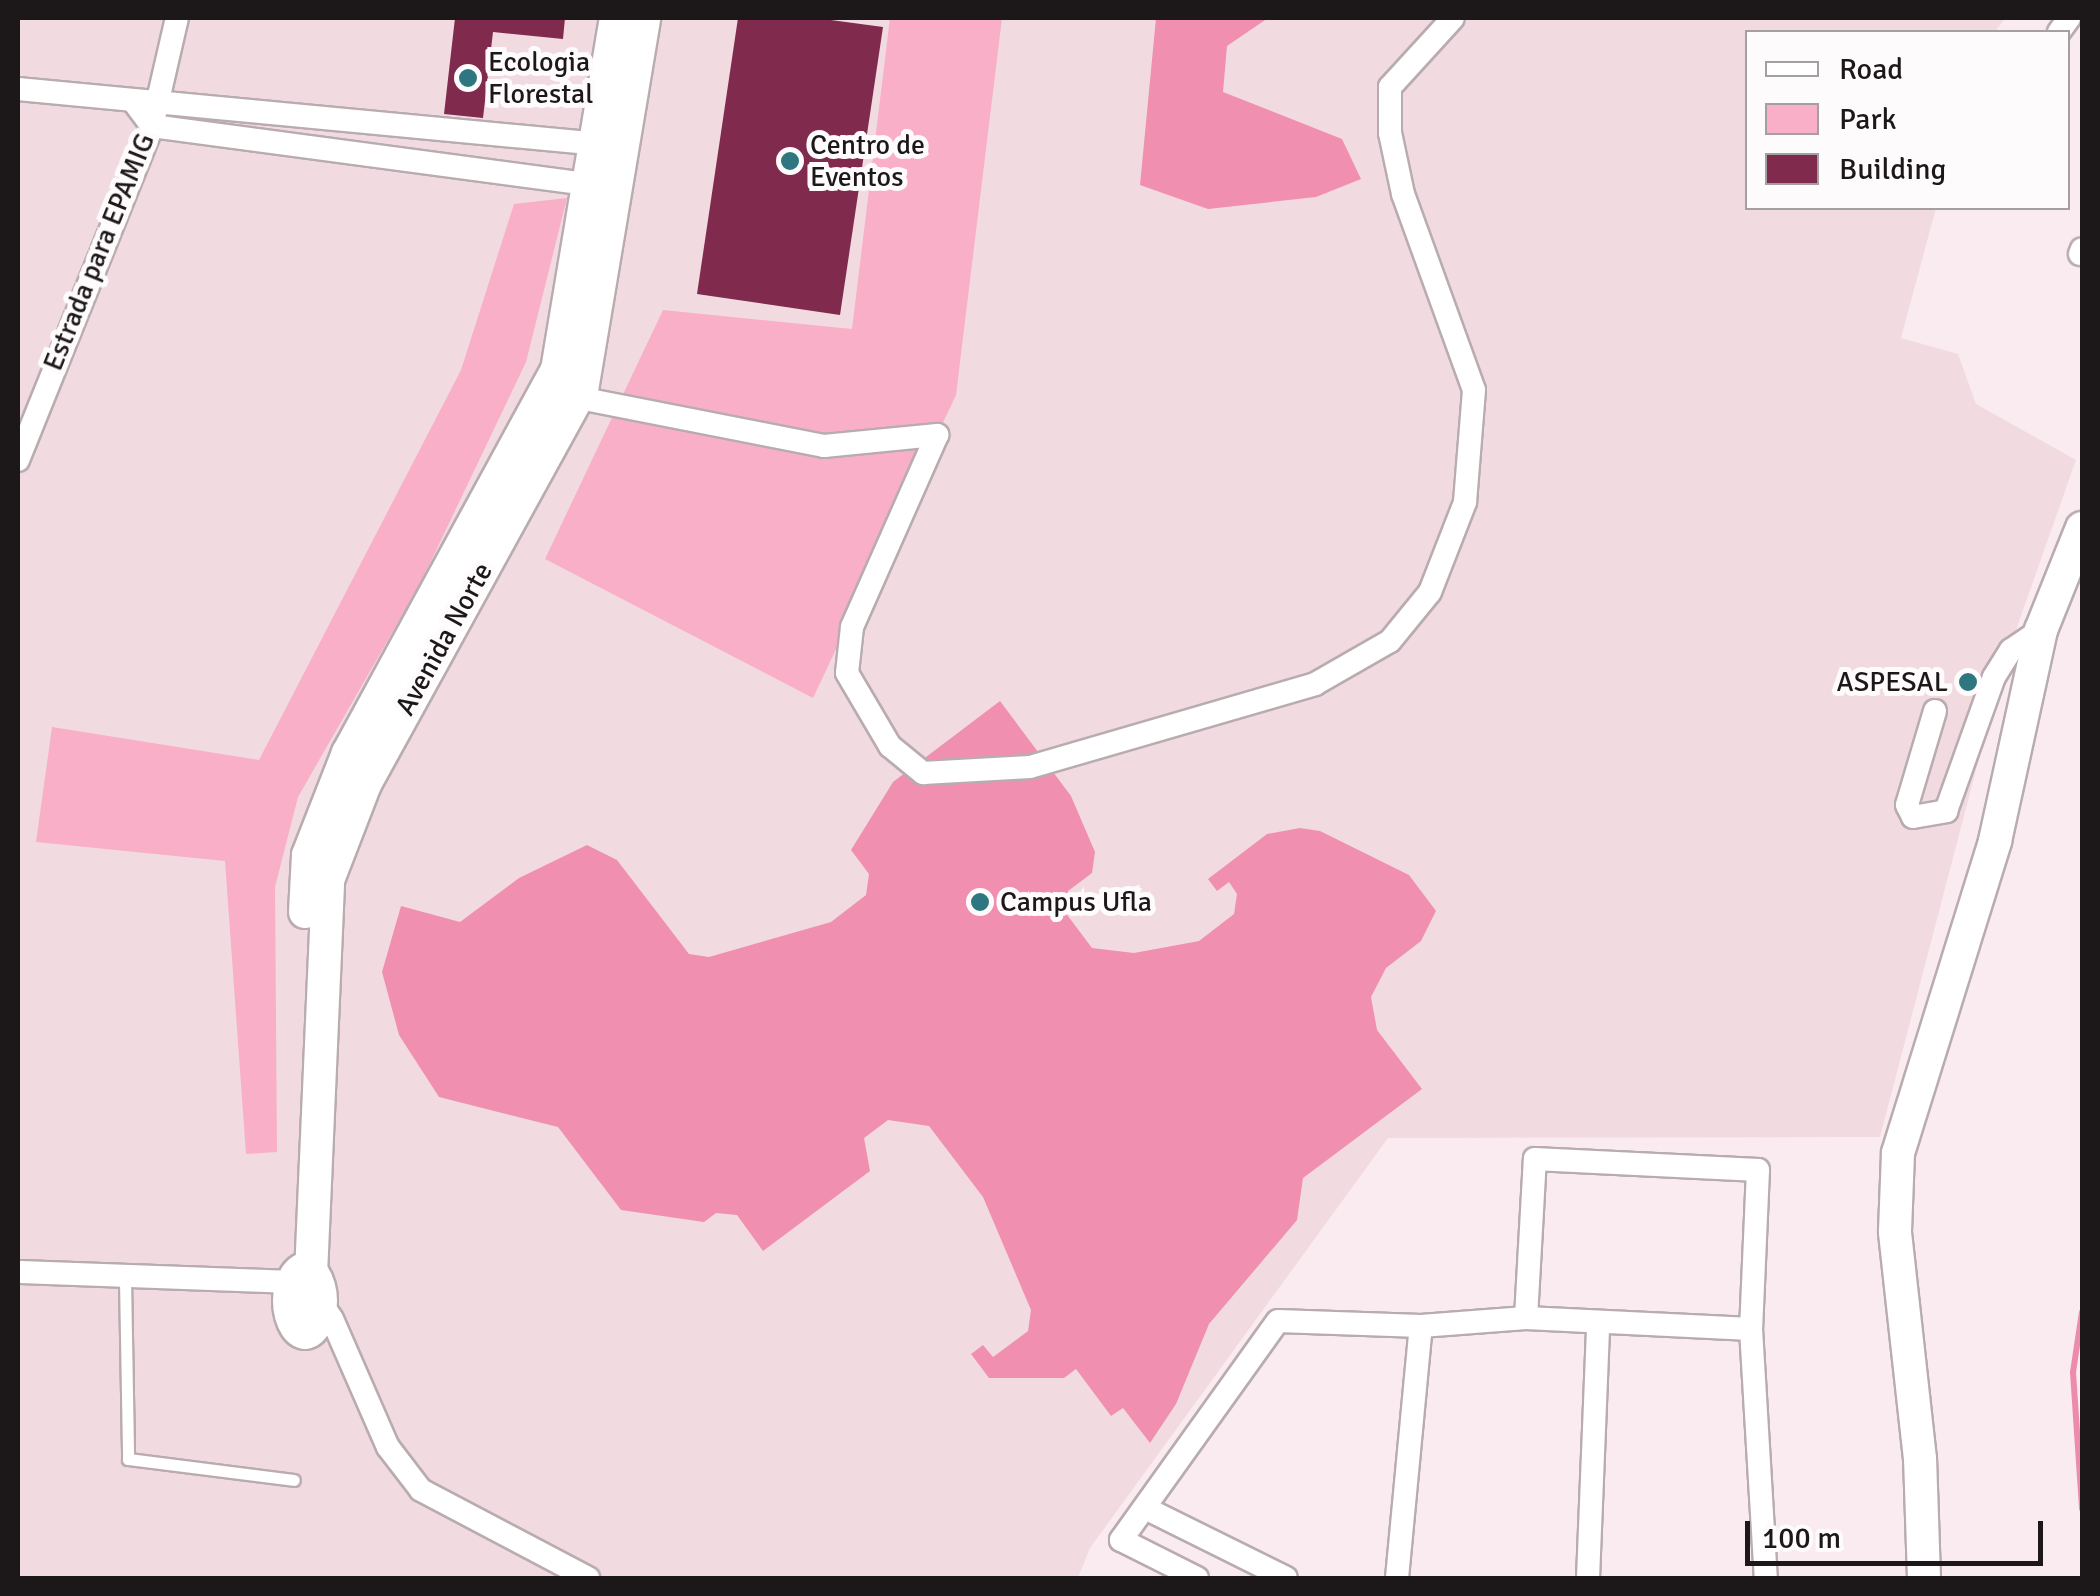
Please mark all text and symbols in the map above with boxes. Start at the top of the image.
legend [1745,30,2070,210]
place label: Ecologia Florestal [488,45,593,111]
text: Road [1839,51,1903,88]
marker: Ecologia Florestal [457,67,479,89]
text: Park [1839,101,1897,138]
place label: Centro de Eventos [810,128,925,194]
street label: Estrada para EPAMIG [36,129,162,375]
marker: Centro de Eventos [779,150,801,172]
text: Building [1839,151,1946,188]
street label: Avenida Norte [388,557,500,721]
place label: ASPESAL [1837,665,1948,699]
marker: ASPESAL [1957,671,1979,693]
place label: Campus Ufla [1000,885,1152,919]
marker: Campus Ufla [969,891,991,913]
scale bar [1750,1501,2048,1563]
text: 100 m [1762,1520,1841,1557]

